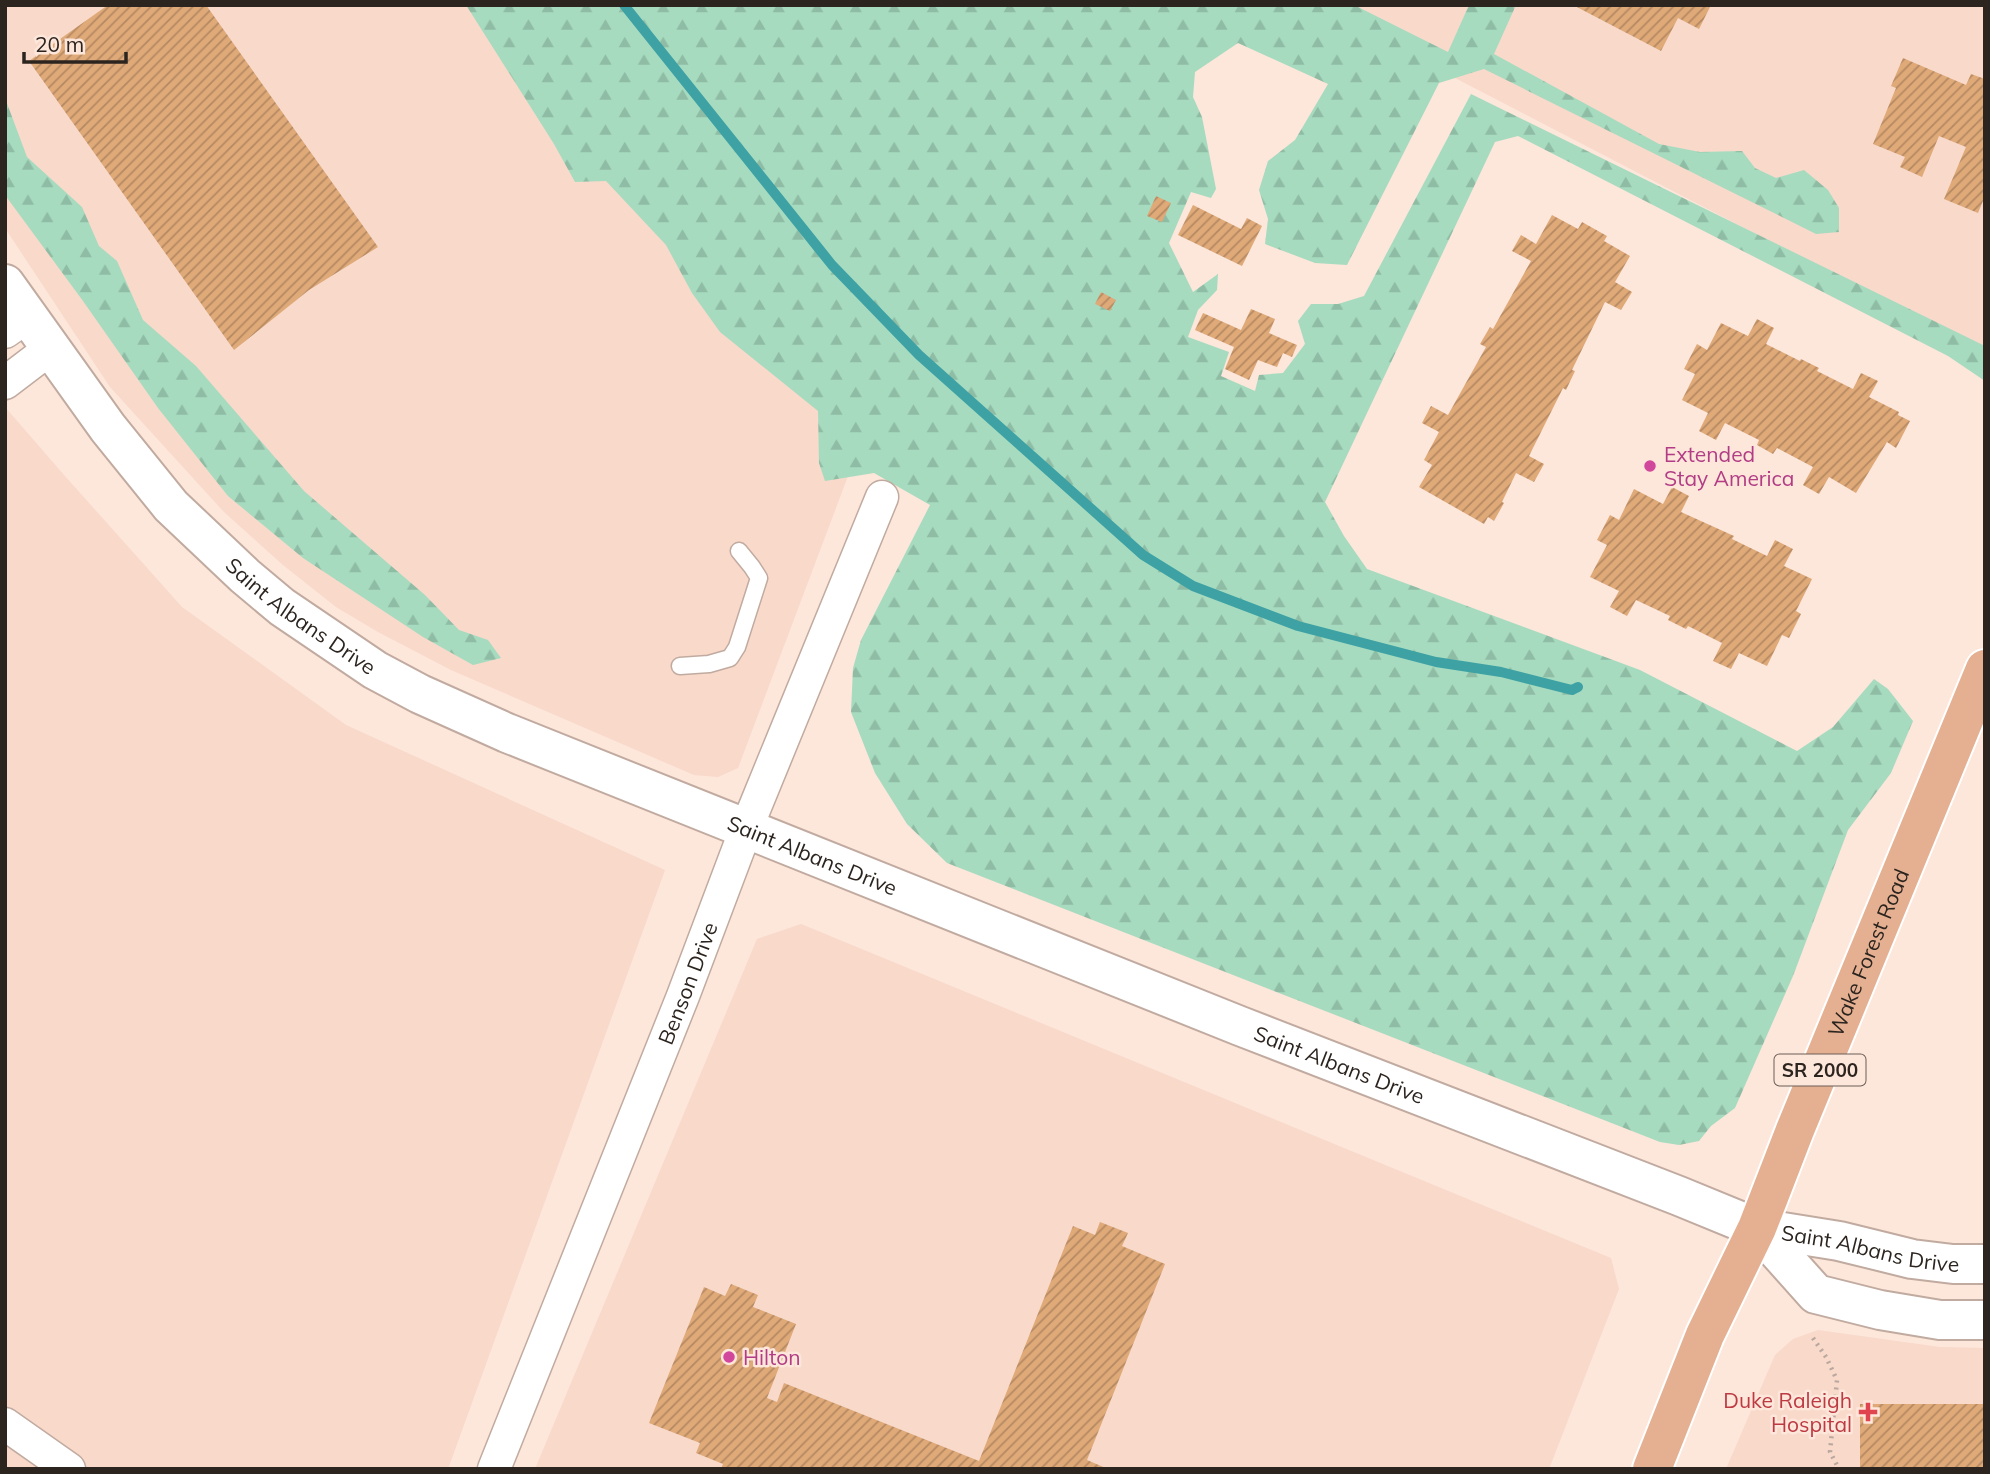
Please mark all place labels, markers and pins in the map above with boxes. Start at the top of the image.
place label: Extended Stay America [1664,441,1794,491]
marker: Extended Stay America [1642,458,1658,474]
place label: Hilton [743,1344,801,1370]
marker: Hilton [721,1349,737,1365]
place label: Duke Raleigh Hospital [1723,1387,1852,1437]
marker: Duke Raleigh Hospital [1858,1402,1878,1422]

